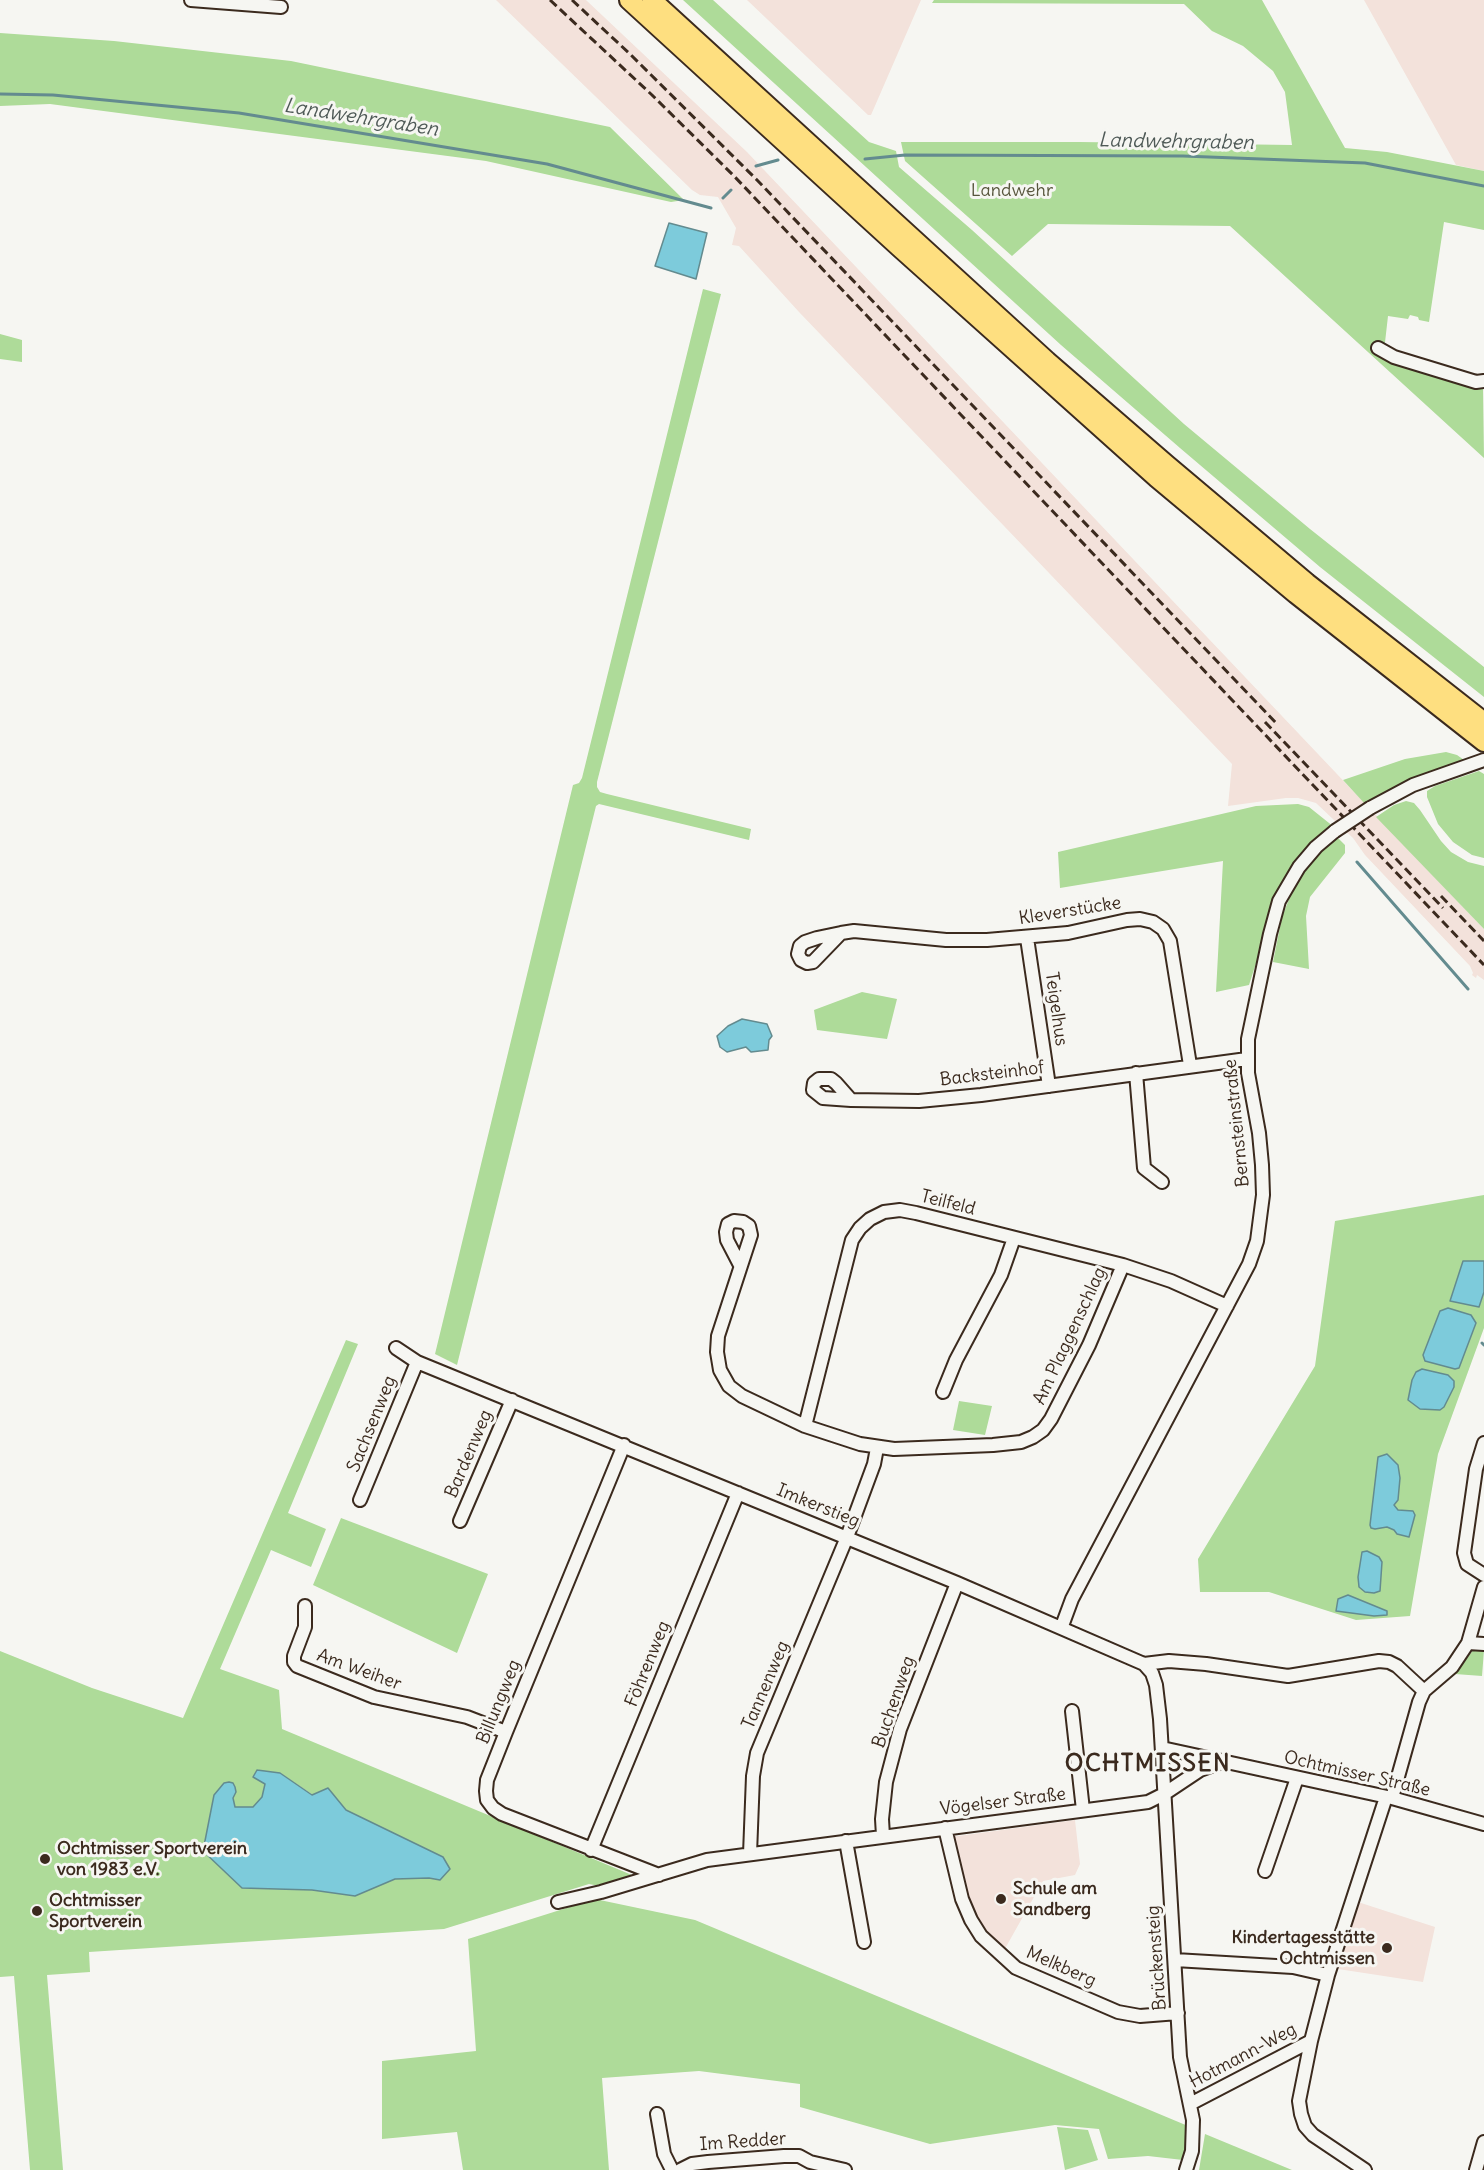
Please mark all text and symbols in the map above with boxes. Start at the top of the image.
water label: Landwehrgraben [282,94,440,142]
water label: Landwehrgraben [1098,129,1254,155]
park label: Landwehr [971,180,1053,202]
street label: Kleverstücke [1017,892,1123,930]
street label: Teigelhus [1040,971,1072,1047]
street label: Backsteinhof [939,1057,1045,1091]
street label: Bernsteinstraße [1220,1058,1254,1188]
street label: Teilfeld [918,1186,978,1220]
street label: Am Plaggenschlag [1029,1264,1111,1408]
street label: Sachsenweg [343,1373,401,1475]
street label: Bardenweg [441,1407,497,1501]
street label: Imkerstieg [773,1480,863,1532]
street label: Föhrenweg [621,1618,675,1710]
street label: Tannenweg [738,1638,794,1732]
street label: Am Weiher [314,1645,404,1695]
street label: Buchenweg [868,1653,920,1751]
street label: Billungweg [472,1657,526,1747]
street label: Ochtmisser Straße [1282,1747,1432,1801]
district label: OCHTMISSEN [1065,1750,1231,1778]
street label: Vögelser Straße [939,1784,1067,1820]
place label: Ochtmisser Sportverein von 1983 e.V. [57,1838,247,1880]
marker: Ochtmisser Sportverein von 1983 e.V. [38,1852,52,1866]
place label: Schule am Sandberg [1013,1878,1097,1920]
place label: Ochtmisser Sportverein [49,1890,142,1932]
marker: Schule am Sandberg [994,1892,1008,1906]
marker: Ochtmisser Sportverein [30,1904,44,1918]
street label: Brückensteig [1143,1905,1171,2011]
place label: Kindertagesstätte Ochtmissen [1232,1927,1375,1970]
marker: Kindertagesstätte Ochtmissen [1380,1941,1394,1955]
street label: Melkberg [1023,1942,1099,1992]
street label: Hotmann-Weg [1186,2019,1300,2093]
street label: Im Redder [699,2128,787,2156]

